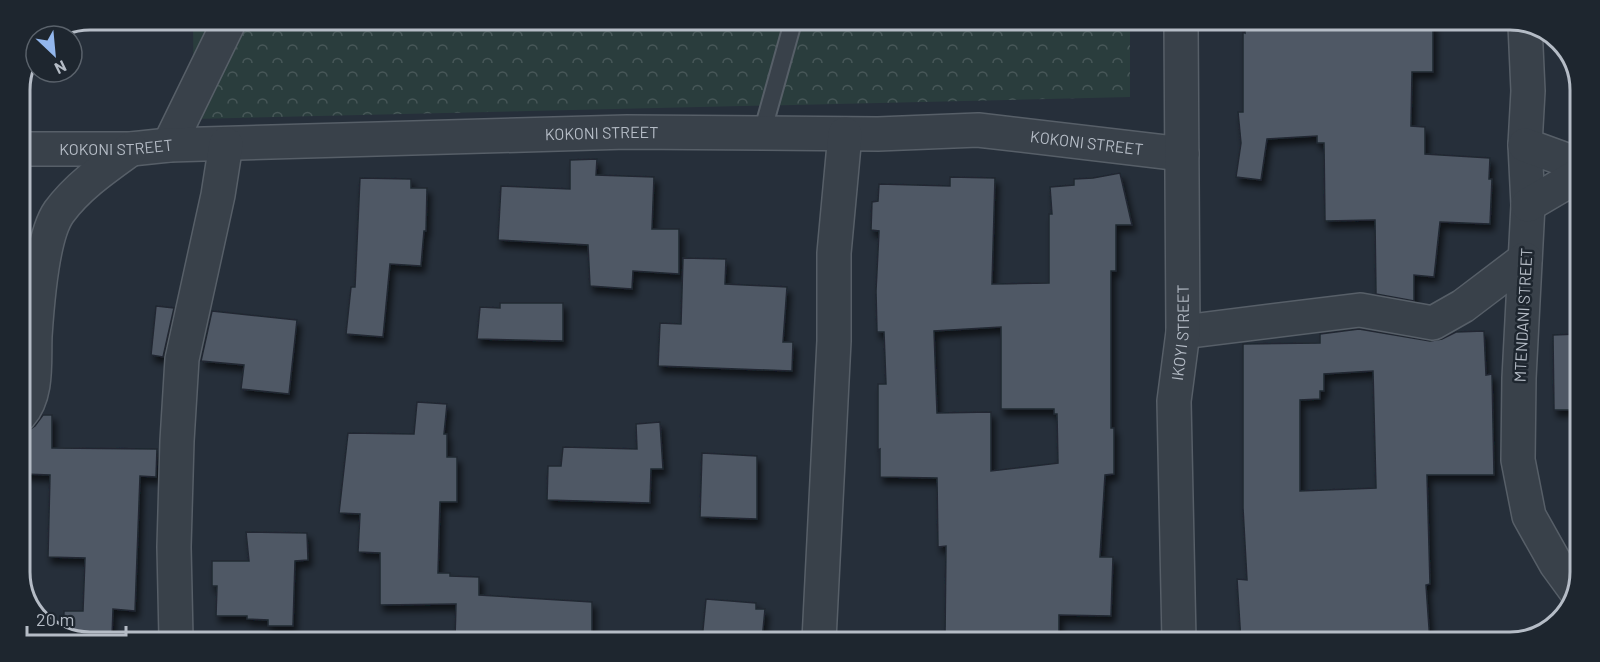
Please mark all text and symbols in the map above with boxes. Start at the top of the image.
north arrow [24,24,84,84]
text: N [52,57,70,79]
street label: KOKONI STREET [545,122,659,143]
street label: KOKONI STREET [1029,126,1144,158]
street label: KOKONI STREET [59,135,174,158]
street label: MTENDANI STREET [1509,247,1536,383]
street label: IKOYI STREET [1167,284,1192,382]
scale bar [27,599,126,637]
text: 20 m [36,608,74,630]

